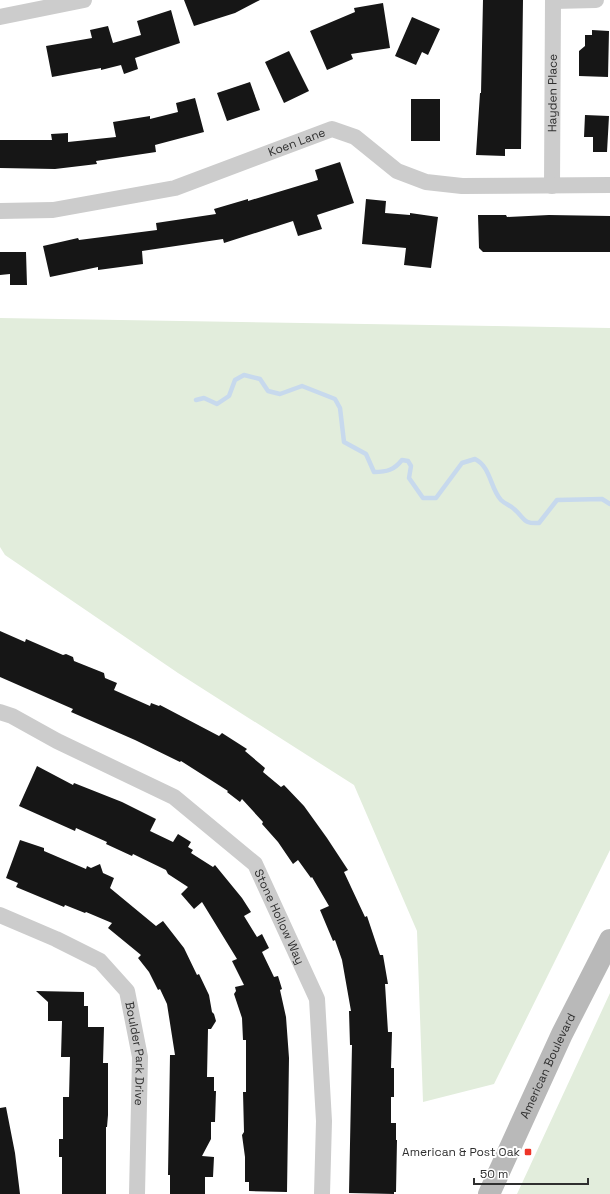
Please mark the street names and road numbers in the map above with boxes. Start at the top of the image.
street label: Hayden Place [544,54,561,132]
street label: Koen Lane [266,124,328,160]
street label: Stone Hollow Way [250,866,308,967]
street label: Boulder Park Drive [121,1000,148,1106]
street label: American Boulevard [516,1010,579,1121]

